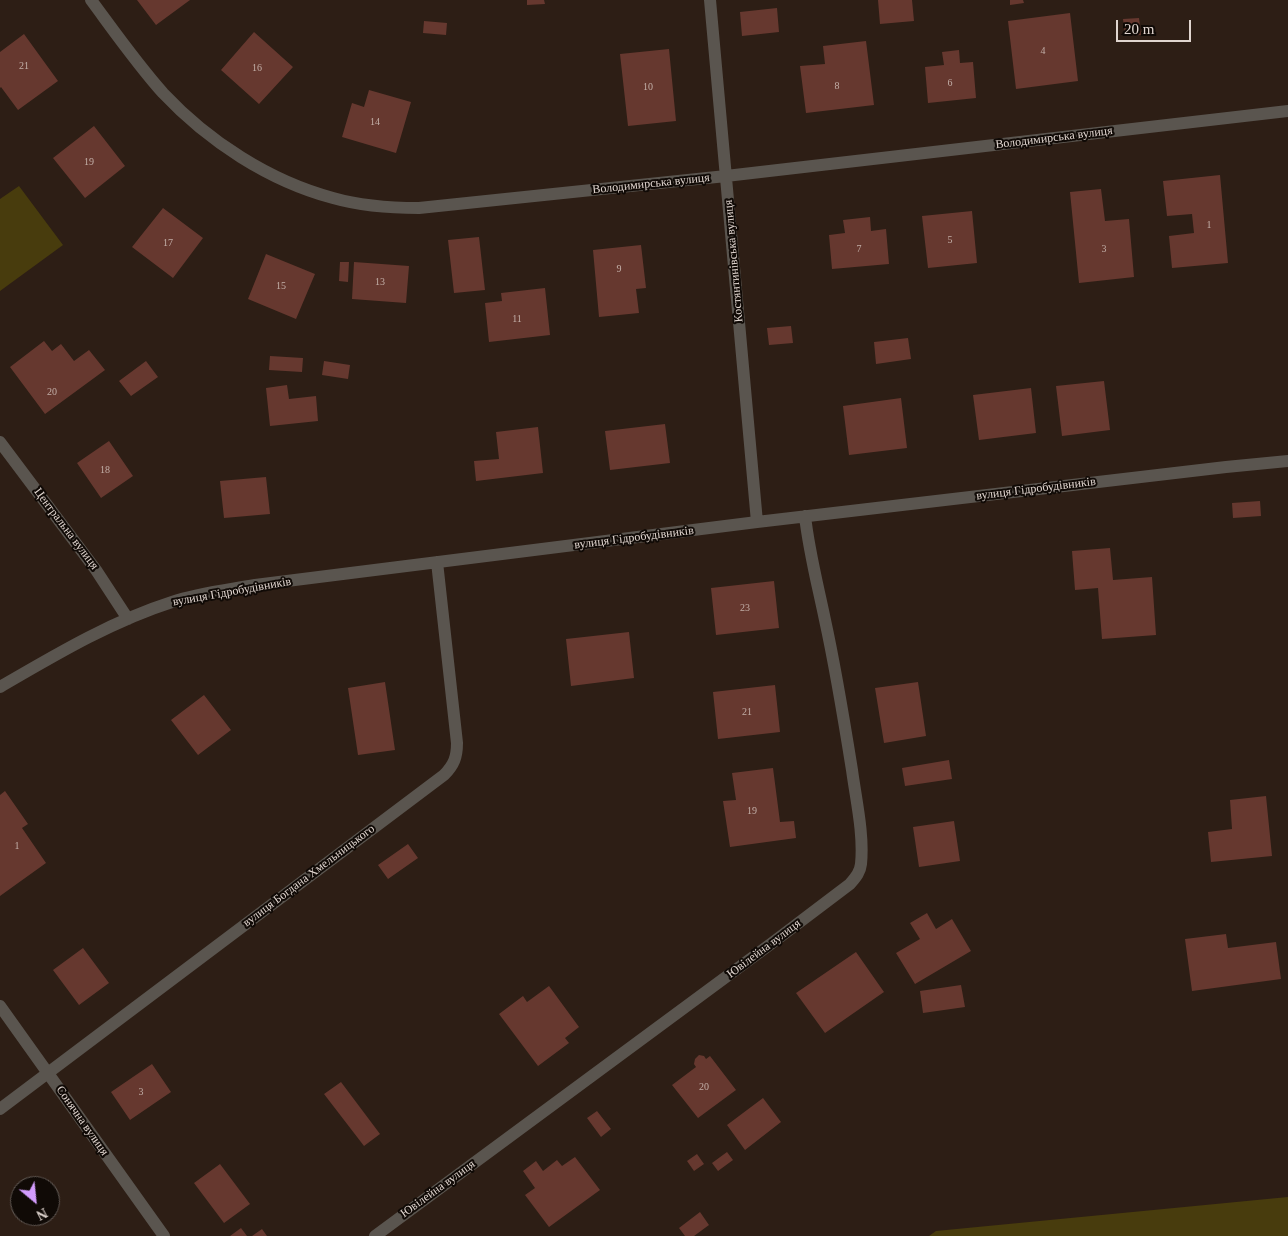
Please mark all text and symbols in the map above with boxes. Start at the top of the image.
scale bar [1118,10,1193,42]
text: 20 m [1124,21,1154,37]
house number: 4 [1040,45,1046,57]
house number: 21 [19,60,29,72]
house number: 16 [252,62,262,74]
house number: 6 [948,77,952,89]
house number: 8 [834,80,840,92]
house number: 10 [643,81,653,93]
house number: 14 [370,116,380,128]
street label: Володимирська вулиця [995,124,1113,152]
house number: 19 [84,156,94,168]
street label: Володимирська вулиця [592,171,710,197]
street label: Костянтинівська вулиця [721,199,747,323]
house number: 1 [1206,219,1212,231]
house number: 5 [948,234,952,246]
house number: 17 [163,237,173,249]
house number: 7 [856,243,862,255]
house number: 3 [1102,243,1106,255]
house number: 9 [616,263,622,275]
house number: 13 [375,276,385,288]
house number: 15 [276,280,286,292]
house number: 11 [512,313,522,325]
house number: 20 [47,386,57,398]
house number: 18 [100,464,110,476]
street label: вулиця Гідробудівників [976,475,1096,503]
street label: Центральна вулиця [31,485,101,573]
street label: вулиця Гідробудівників [574,524,694,552]
street label: вулиця Гідробудівників [172,574,292,610]
house number: 23 [740,602,750,614]
house number: 21 [742,706,752,718]
house number: 19 [747,805,757,817]
street label: вулиця Богдана Хмельницького [240,822,378,930]
house number: 1 [14,840,20,852]
street label: Ювілейна вулиця [724,916,804,982]
house number: 20 [699,1081,709,1093]
street label: Сонячна вулиця [53,1083,111,1159]
house number: 3 [138,1086,144,1098]
street label: Ювілейна вулиця [398,1157,478,1221]
north arrow [10,1176,60,1226]
text: N [34,1205,50,1223]

